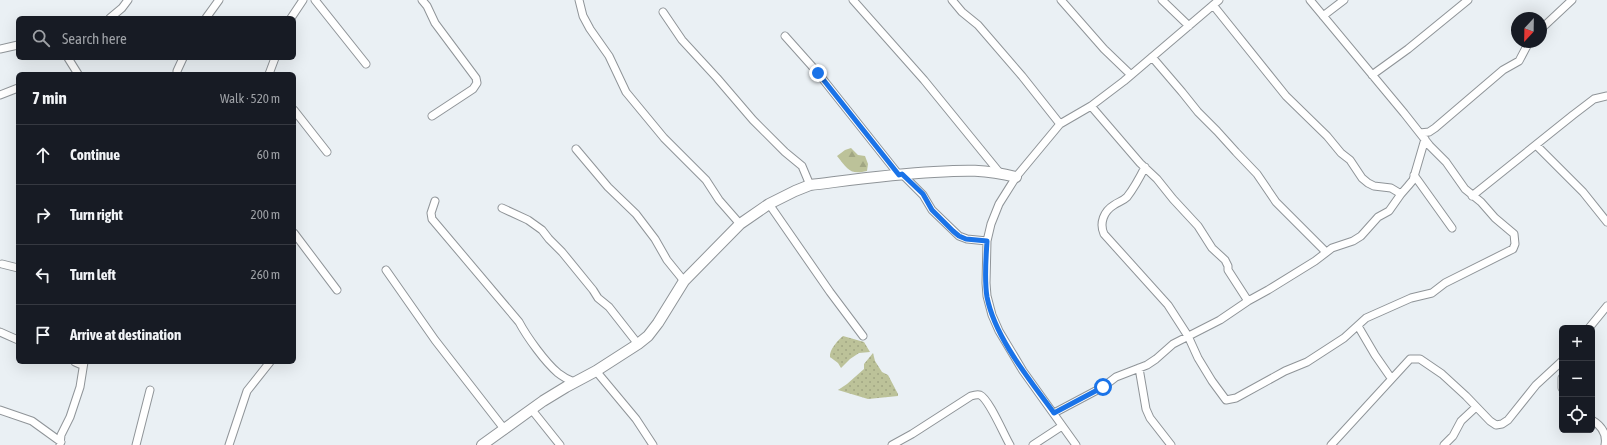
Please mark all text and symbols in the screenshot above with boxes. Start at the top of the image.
north arrow [1511,12,1547,48]
search box [16,16,296,60]
icon: search [30,27,52,49]
text: Search here [62,30,127,47]
route end [809,64,827,82]
text: 7 min [32,88,67,108]
text: Walk · 520 m [220,91,280,106]
icon: ahead [32,144,54,166]
text: Continue [70,146,120,163]
text: 60 m [257,147,280,162]
icon: right [32,204,54,226]
text: Turn right [70,206,123,223]
text: 200 m [251,207,280,222]
icon: left [32,264,54,286]
text: Turn left [70,266,116,283]
text: 260 m [251,267,280,282]
icon: arrive [32,324,54,346]
map controls [1559,325,1595,433]
button: + [1559,325,1595,361]
text: Arrive at destination [70,326,181,343]
button: − [1559,361,1595,397]
route start [1094,378,1112,396]
button: locate [1559,397,1595,433]

